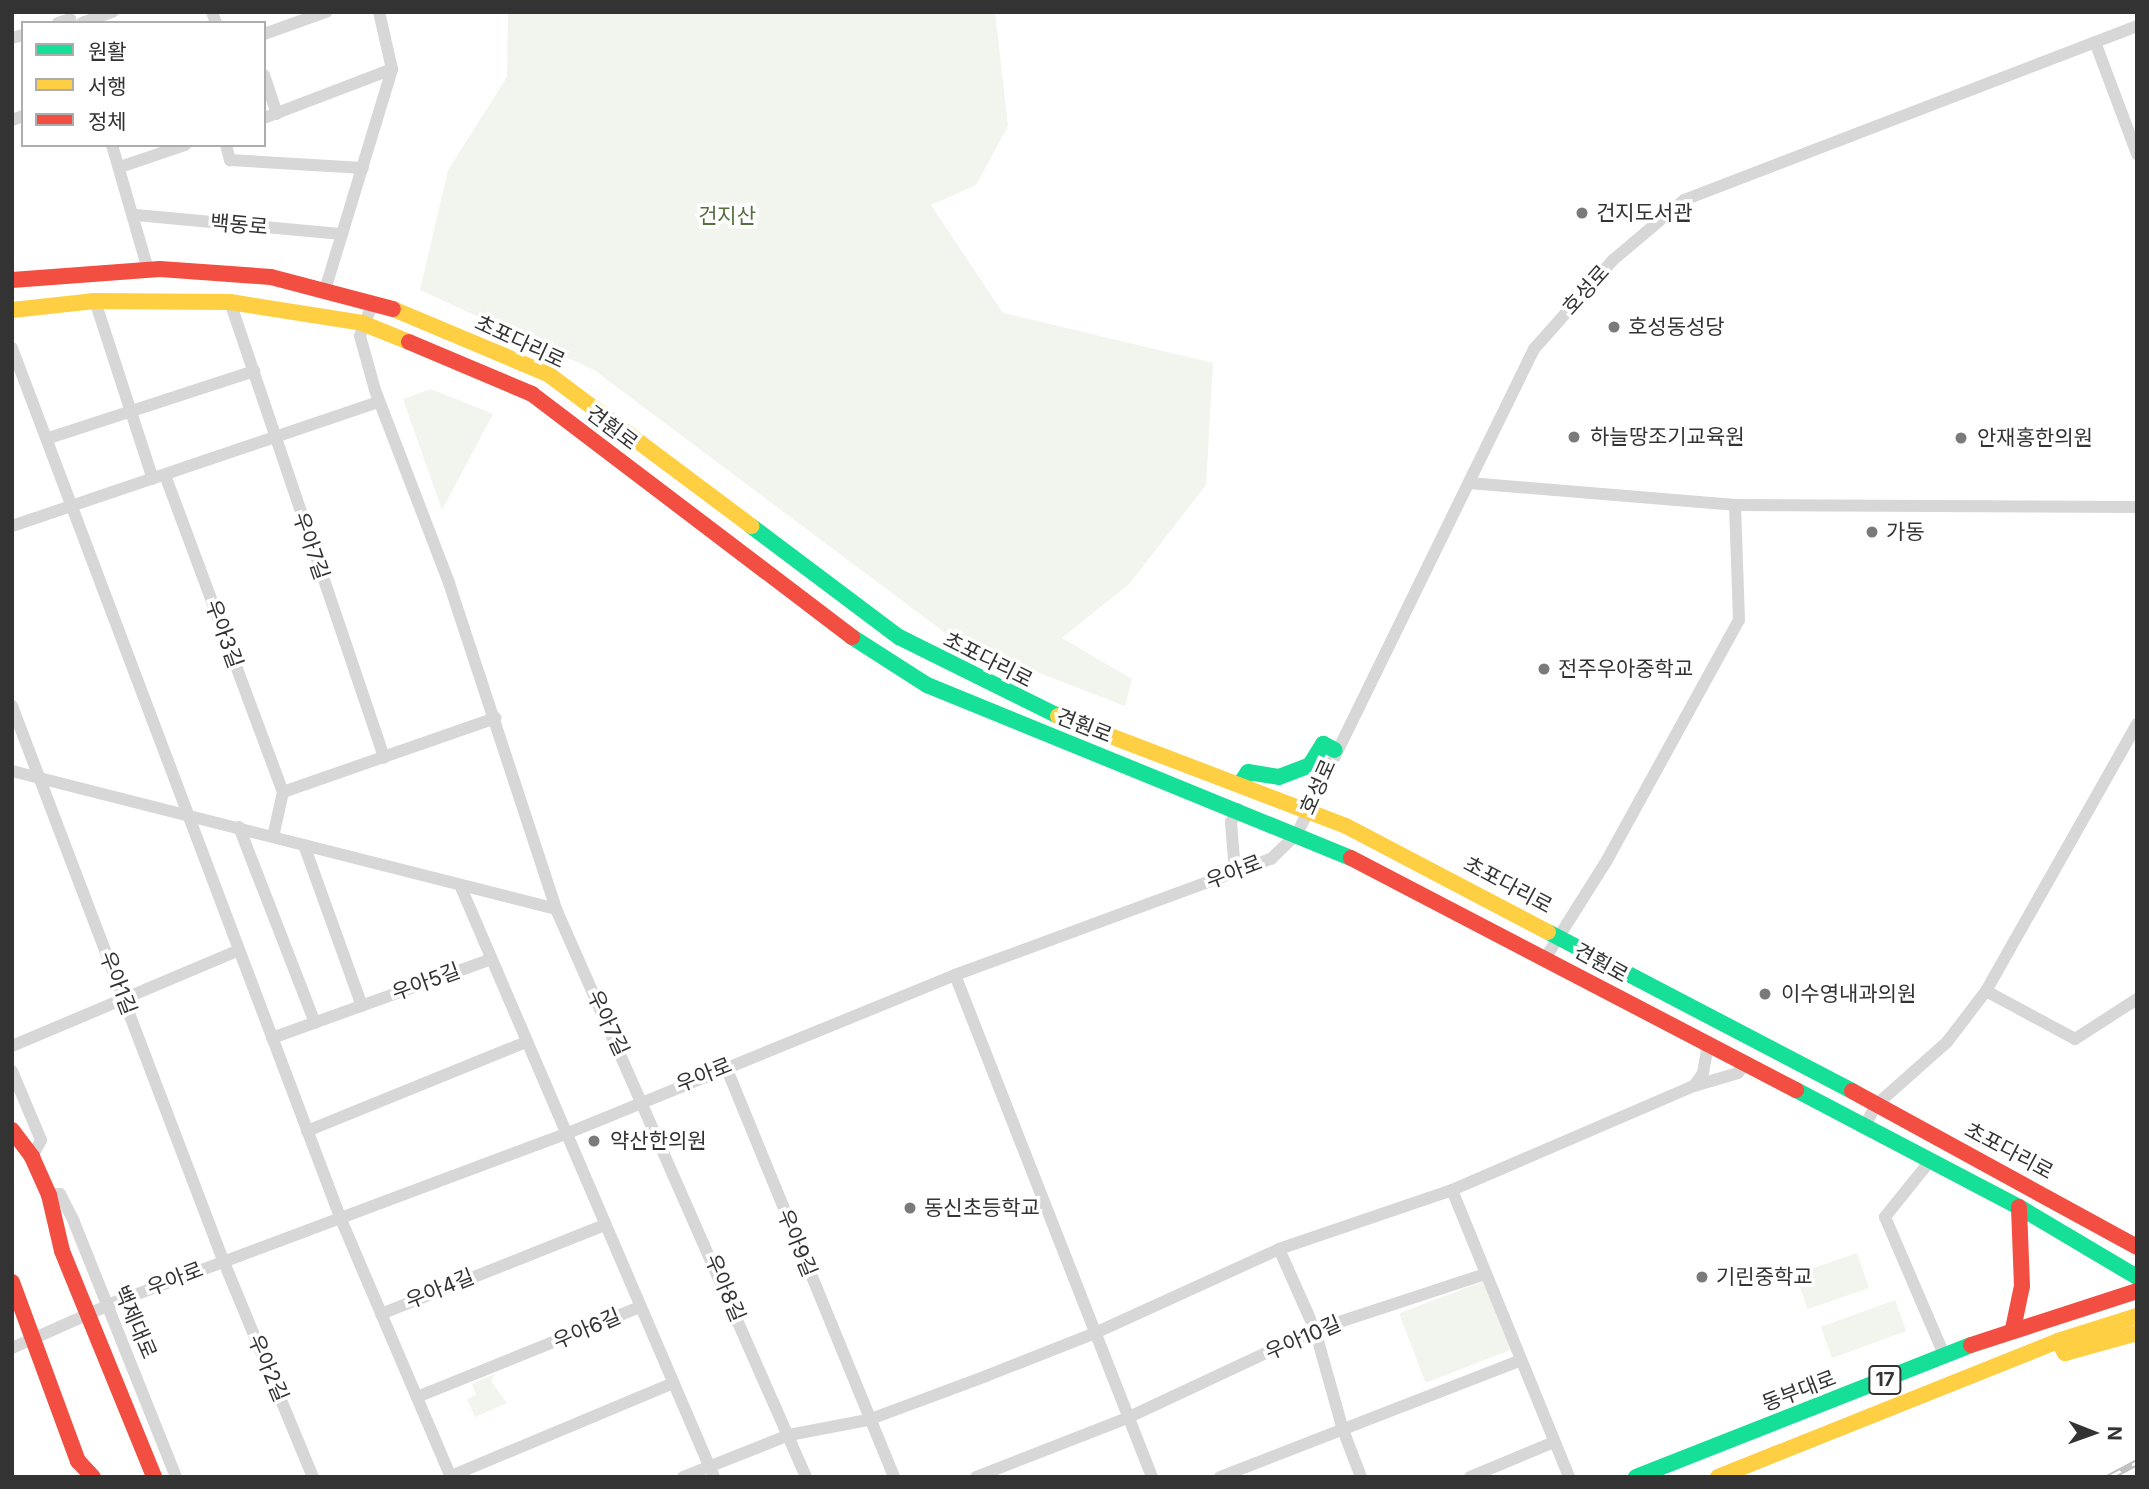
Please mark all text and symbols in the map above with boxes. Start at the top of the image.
legend [21,21,266,147]
text: 원활 [88,39,127,64]
text: 서행 [88,74,127,99]
text: 정체 [88,109,127,134]
place label: 건지도서관 [1596,200,1693,226]
park label: 건지산 [698,203,756,229]
marker: 건지도서관 [1574,205,1590,221]
street label: 백동로 [209,210,269,240]
street label: 호성로 [1557,260,1615,320]
street label: 초포다리로 [471,310,569,374]
place label: 호성동성당 [1628,314,1725,340]
marker: 호성동성당 [1606,319,1622,335]
street label: 견훤로 [581,400,643,456]
place label: 하늘땅조기교육원 [1590,424,1745,450]
place label: 안재홍한의원 [1977,425,2093,451]
marker: 하늘땅조기교육원 [1564,427,1584,447]
marker: 안재홍한의원 [1951,428,1971,448]
street label: 우아7길 [288,509,334,583]
place label: 가동 [1886,519,1925,545]
marker: 가동 [1864,524,1880,540]
street label: 우아3길 [200,596,248,672]
street label: 초포다리로 [939,627,1037,693]
place label: 전주우아중학교 [1558,656,1693,682]
marker: 전주우아중학교 [1536,661,1552,677]
street label: 견훤로 [1052,704,1116,748]
street label: 호성로 [1295,755,1341,819]
street label: 우아로 [1202,850,1266,894]
street label: 초포다리로 [1459,851,1557,919]
street label: 견훤로 [1570,938,1632,988]
street label: 우아1길 [94,947,142,1019]
street label: 우아5길 [388,958,464,1006]
place label: 이수영내과의원 [1781,981,1916,1007]
marker: 이수영내과의원 [1755,984,1775,1004]
street label: 우아7길 [582,986,634,1060]
street label: 우아로 [672,1052,736,1098]
street label: 초포다리로 [1960,1117,2058,1185]
place label: 약산한의원 [610,1128,707,1154]
marker: 약산한의원 [584,1131,604,1151]
place label: 동신초등학교 [924,1195,1040,1221]
marker: 동신초등학교 [902,1200,918,1216]
street label: 우아9길 [772,1205,822,1281]
street label: 우아8길 [700,1250,750,1326]
street label: 우아로 [143,1257,207,1301]
street label: 우아4길 [402,1264,478,1314]
place label: 기린중학교 [1716,1264,1813,1290]
marker: 기린중학교 [1694,1269,1710,1285]
street label: 백제대로 [108,1282,162,1362]
street label: 우아6길 [549,1304,625,1354]
street label: 우아10길 [1261,1311,1345,1365]
street label: 우아2길 [243,1331,293,1405]
road number: 17 [1868,1364,1902,1396]
street label: 동부대로 [1758,1365,1840,1417]
north arrow [2058,1398,2128,1468]
text: N [2103,1426,2126,1441]

